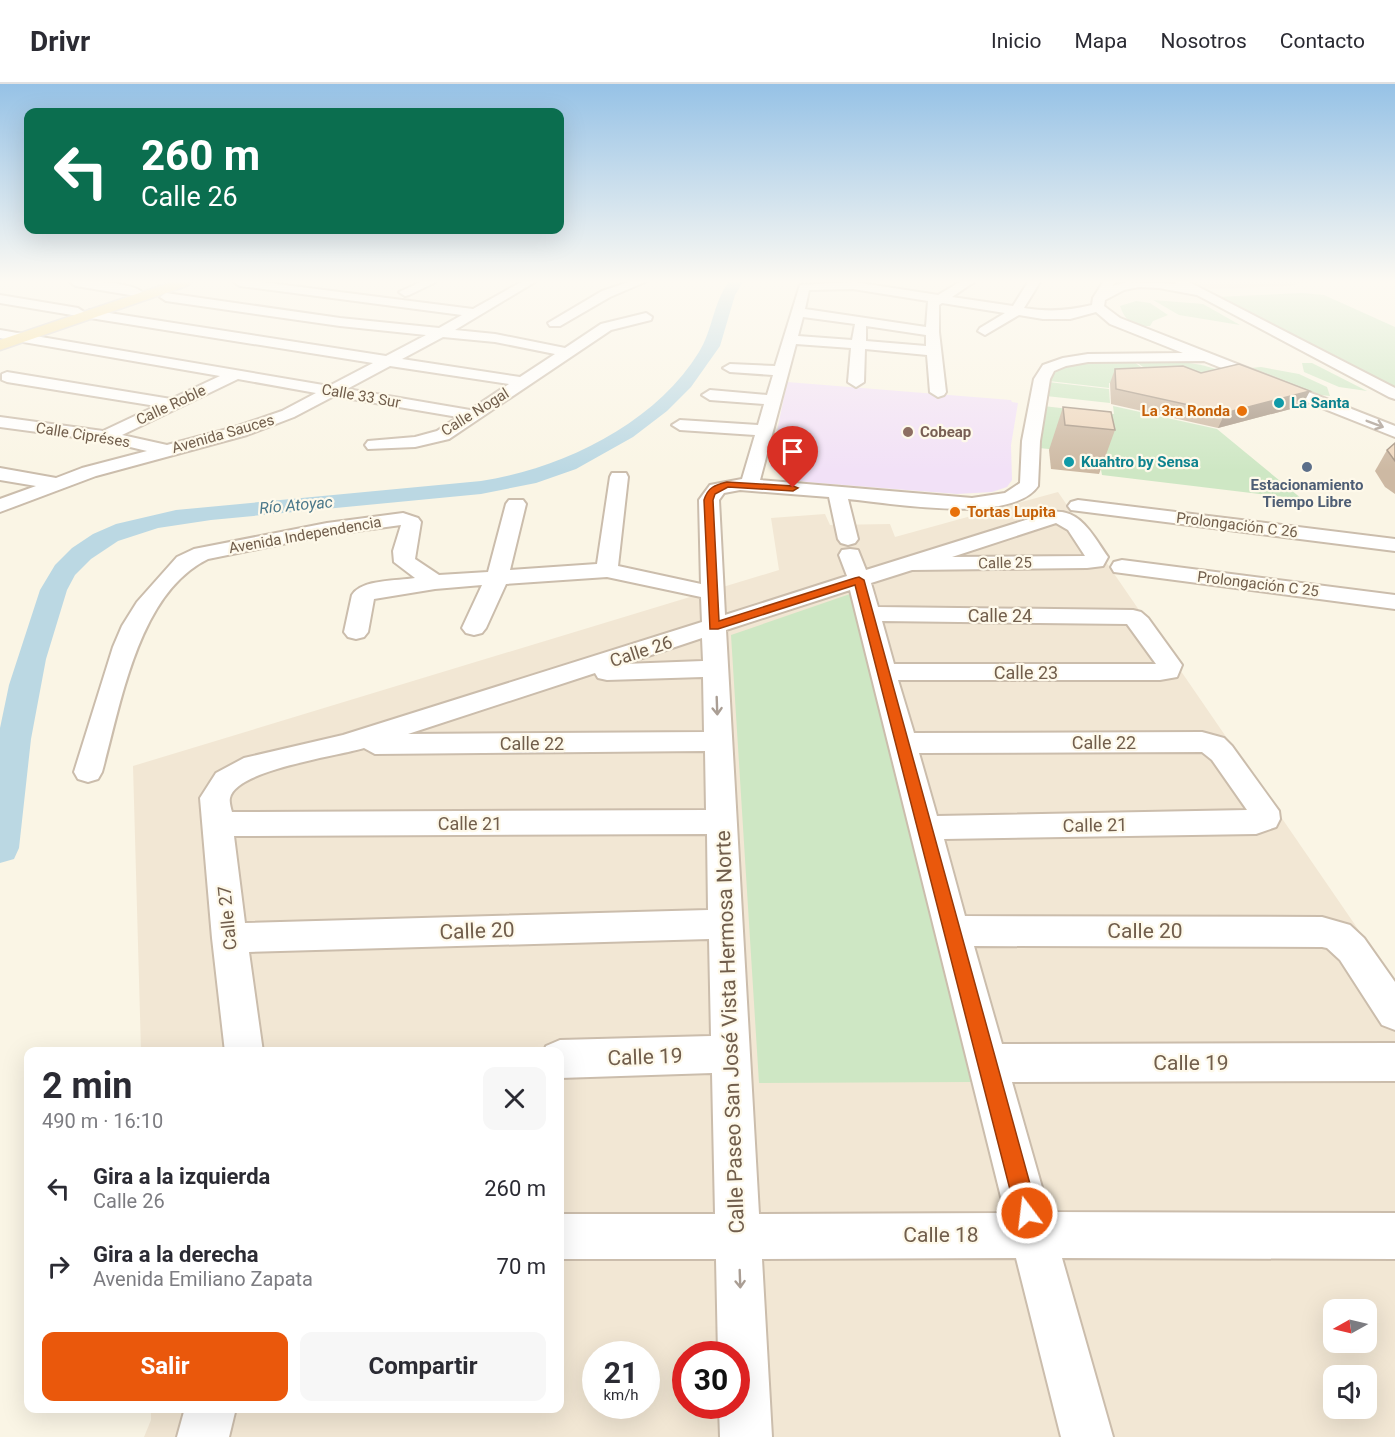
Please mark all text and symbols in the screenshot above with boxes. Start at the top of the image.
text: Drivr [30,25,90,58]
text: Inicio [991,29,1041,53]
text: Mapa [1074,29,1127,53]
text: Nosotros [1160,29,1247,53]
text: Contacto [1280,29,1365,53]
text: 260 m [141,131,260,180]
icon: left [42,132,120,210]
text: Calle 26 [141,181,238,213]
street label: Calle 33 Sur [320,380,402,412]
street label: Calle Roble [133,381,209,429]
street label: Calle Nogal [438,384,512,440]
place label: La Santa [1291,394,1350,412]
marker: La Santa [1272,396,1286,410]
place label: La 3ra Ronda [1142,402,1230,420]
marker: La 3ra Ronda [1235,404,1249,418]
street label: Avenida Sauces [170,411,276,457]
street label: Calle Cipréses [35,419,131,451]
one-way arrow [1365,419,1383,430]
place label: Cobeap [920,423,971,441]
marker: Cobeap [901,425,915,439]
pin [767,426,818,488]
icon: arrive [776,435,809,468]
place label: Kuahtro by Sensa [1081,453,1199,471]
marker: Kuahtro by Sensa [1062,455,1076,469]
marker: Estacionamiento Tiempo Libre [1300,460,1314,474]
place label: Estacionamiento Tiempo Libre [1251,476,1363,511]
water label: Río Atoyac [258,492,334,518]
place label: Tortas Lupita [967,503,1056,521]
marker: Tortas Lupita [948,505,962,519]
street label: Prolongación C 26 [1175,509,1299,541]
street label: Avenida Independencia [227,513,383,557]
street label: Calle 25 [978,554,1032,572]
street label: Prolongación C 25 [1196,568,1320,600]
street label: Calle 24 [968,605,1032,626]
street label: Calle 26 [607,631,675,671]
street label: Calle 23 [994,662,1058,683]
one-way arrow [711,696,722,716]
street label: Calle 22 [1072,732,1136,753]
street label: Calle 22 [500,733,564,754]
street label: Calle 21 [438,813,502,834]
street label: Calle 21 [1063,814,1127,836]
street label: Calle Paseo San José Vista Hermosa Norte [711,830,749,1234]
street label: Calle 27 [213,885,241,951]
street label: Calle 20 [439,918,515,944]
street label: Calle 20 [1107,919,1183,943]
street label: Calle 19 [607,1044,683,1070]
street label: Calle 19 [1153,1051,1229,1075]
text: 2 min [42,1065,133,1107]
button: close [483,1067,546,1130]
text: 490 m · 16:10 [42,1109,163,1133]
text: Gira a la izquierda [93,1164,270,1189]
icon: left [42,1172,75,1205]
text: 260 m [484,1176,546,1201]
position arrow [995,1181,1059,1245]
text: Calle 26 [93,1189,165,1213]
street label: Calle 18 [903,1223,979,1247]
text: Gira a la derecha [93,1242,259,1267]
icon: right [42,1250,75,1283]
text: 70 m [497,1254,546,1279]
text: Avenida Emiliano Zapata [93,1267,313,1291]
one-way arrow [734,1268,745,1288]
north arrow [1323,1299,1377,1353]
map controls [1323,1299,1377,1419]
button: Salir [42,1332,288,1401]
button: Compartir [300,1332,546,1401]
speed limit sign: 30 [672,1341,750,1419]
text: 21 [604,1355,638,1390]
button: sound [1323,1365,1377,1419]
text: km/h [603,1386,639,1404]

